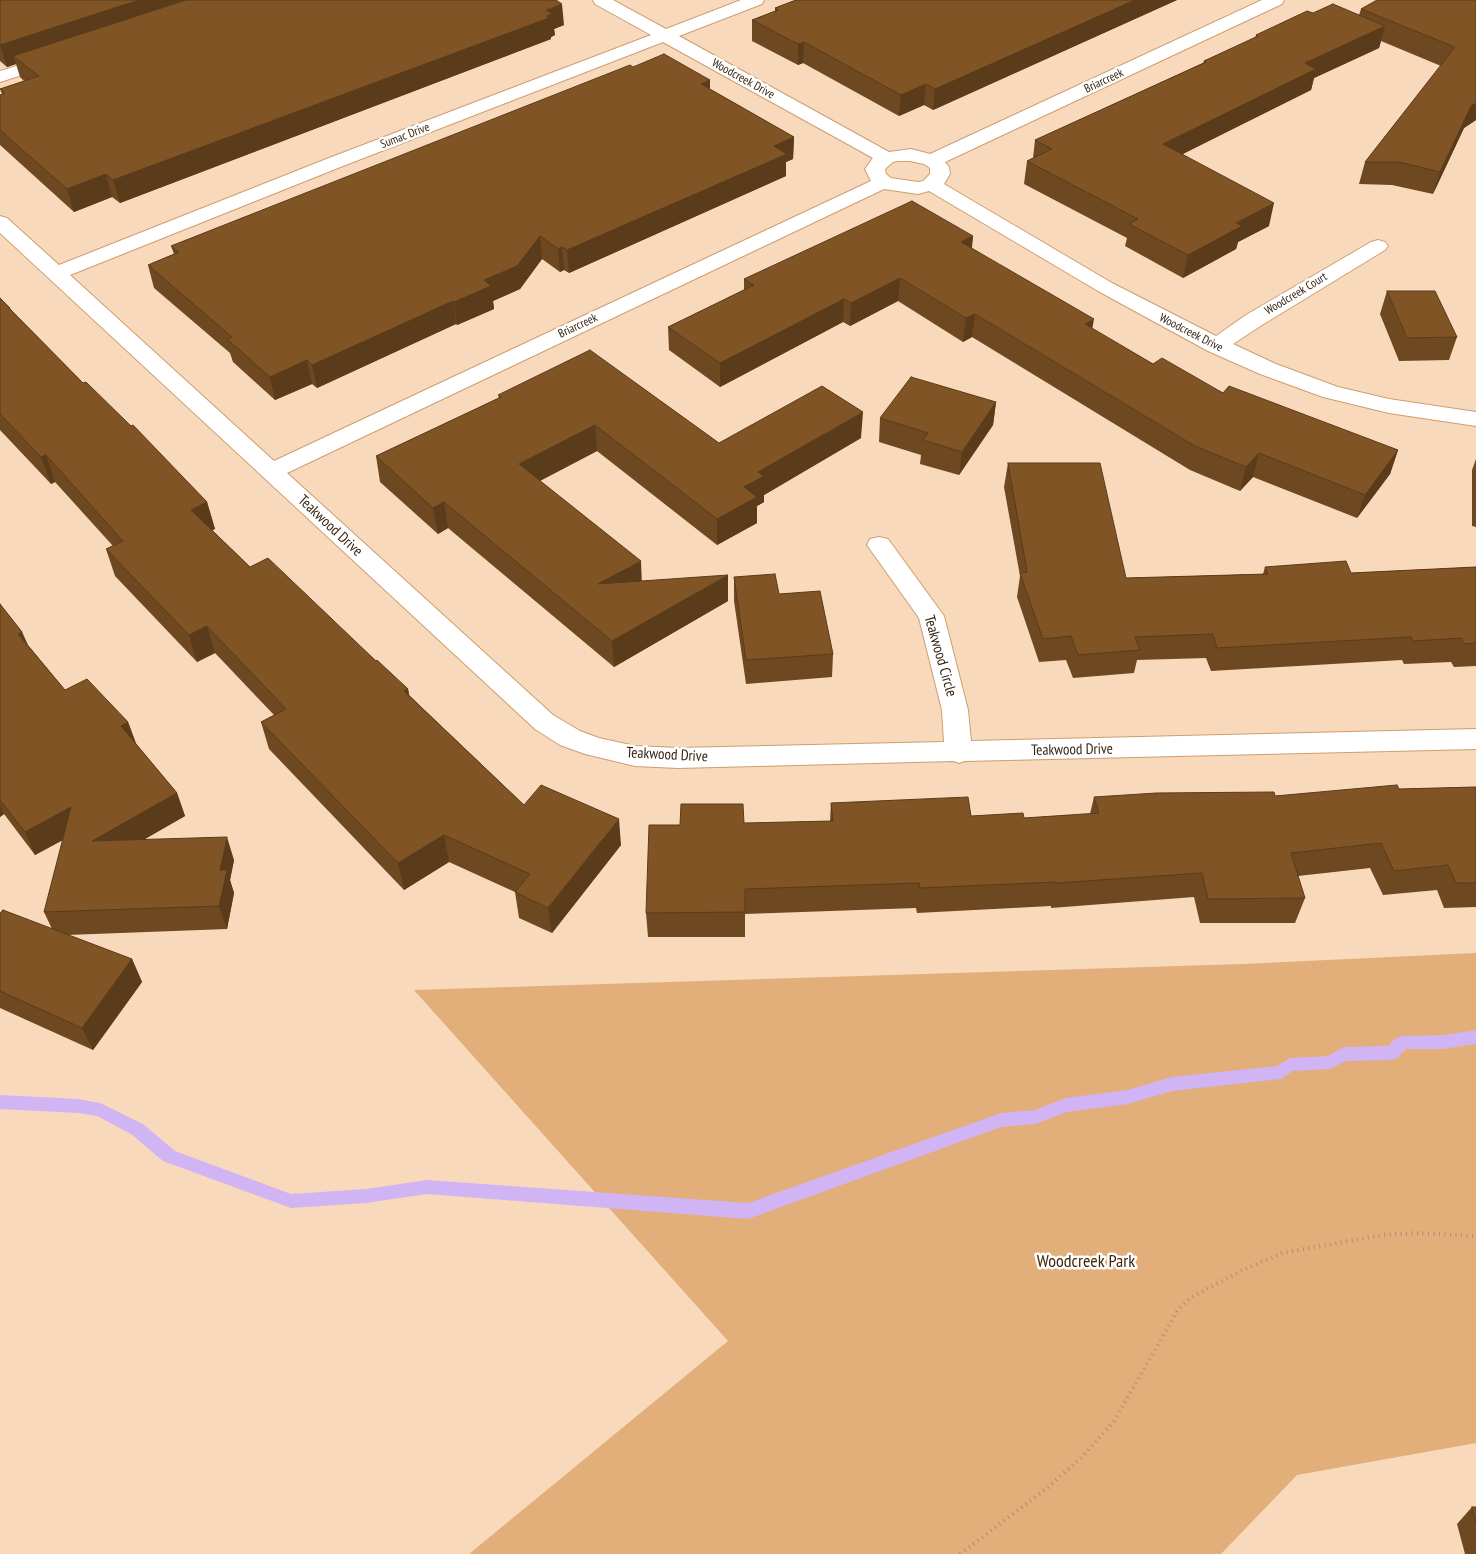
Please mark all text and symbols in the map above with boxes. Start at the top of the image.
street label: Woodcreek Drive [709,56,777,102]
street label: Briarcreek [1082,66,1126,96]
street label: Sumac Drive [378,120,432,152]
street label: Woodcreek Court [1262,270,1330,318]
street label: Briarcreek [556,311,600,341]
street label: Woodcreek Drive [1157,311,1225,355]
street label: Teakwood Drive [294,492,366,560]
street label: Teakwood Circle [920,613,960,699]
street label: Teakwood Drive [1031,740,1113,760]
street label: Teakwood Drive [626,744,708,766]
park label: Woodcreek Park [1037,1251,1135,1273]

